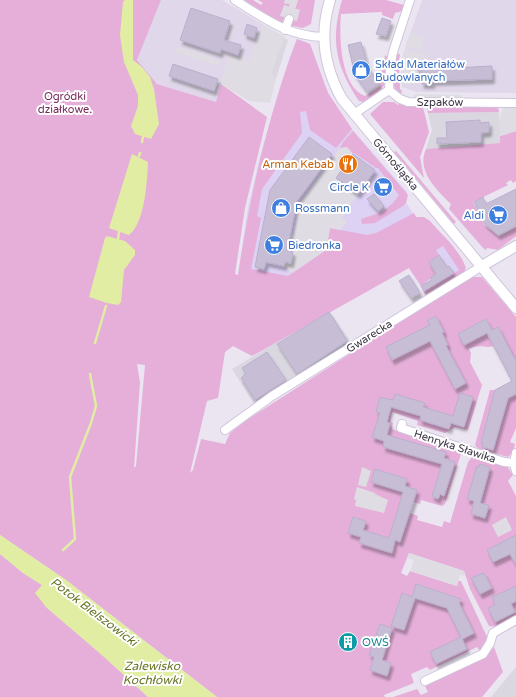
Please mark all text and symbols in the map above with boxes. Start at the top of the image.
place label: Skład Materiałów Budowlanych [375,58,465,84]
shop icon: Skład Materiałów Budowlanych [350,59,372,81]
park label: Ogródki działkowe. [38,90,92,116]
street label: Szpaków [417,96,464,109]
street label: Górnośląska [370,136,421,193]
restaurant icon: Arman Kebab [337,153,359,175]
place label: Arman Kebab [262,158,334,171]
supermarket icon: Circle K [372,176,394,198]
place label: Circle K [330,181,370,194]
shop icon: Rossmann [270,197,292,219]
place label: Rossmann [295,202,350,215]
supermarket icon: Aldi [487,204,509,226]
place label: Aldi [463,209,484,222]
supermarket icon: Biedronka [263,234,285,256]
place label: Biedronka [288,239,341,252]
street label: Gwarecka [344,317,394,356]
street label: Henryka Sławika [412,427,497,466]
water label: Potok Bielszowicki [48,575,142,650]
building icon: OWŚ [337,631,359,653]
place label: OWŚ [362,635,389,649]
water label: Zalewisko Kochłówki [123,659,183,687]

